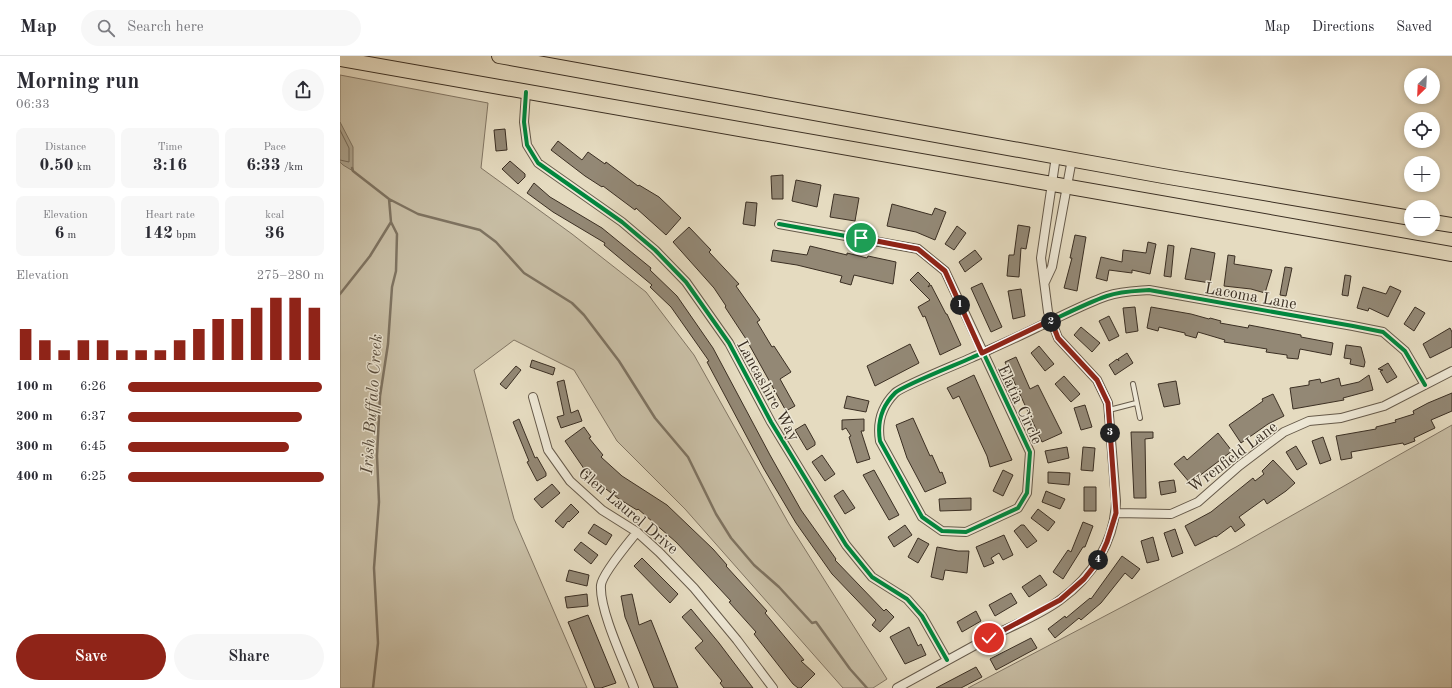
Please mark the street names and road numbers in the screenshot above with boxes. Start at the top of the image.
street label: Lacoma Lane [1203,281,1298,313]
street label: Lancashire Way [733,338,802,444]
street label: Elatia Circle [994,363,1045,447]
street label: Wrenfield Lane [1186,419,1281,496]
street label: Glen Laurel Drive [575,465,681,558]

